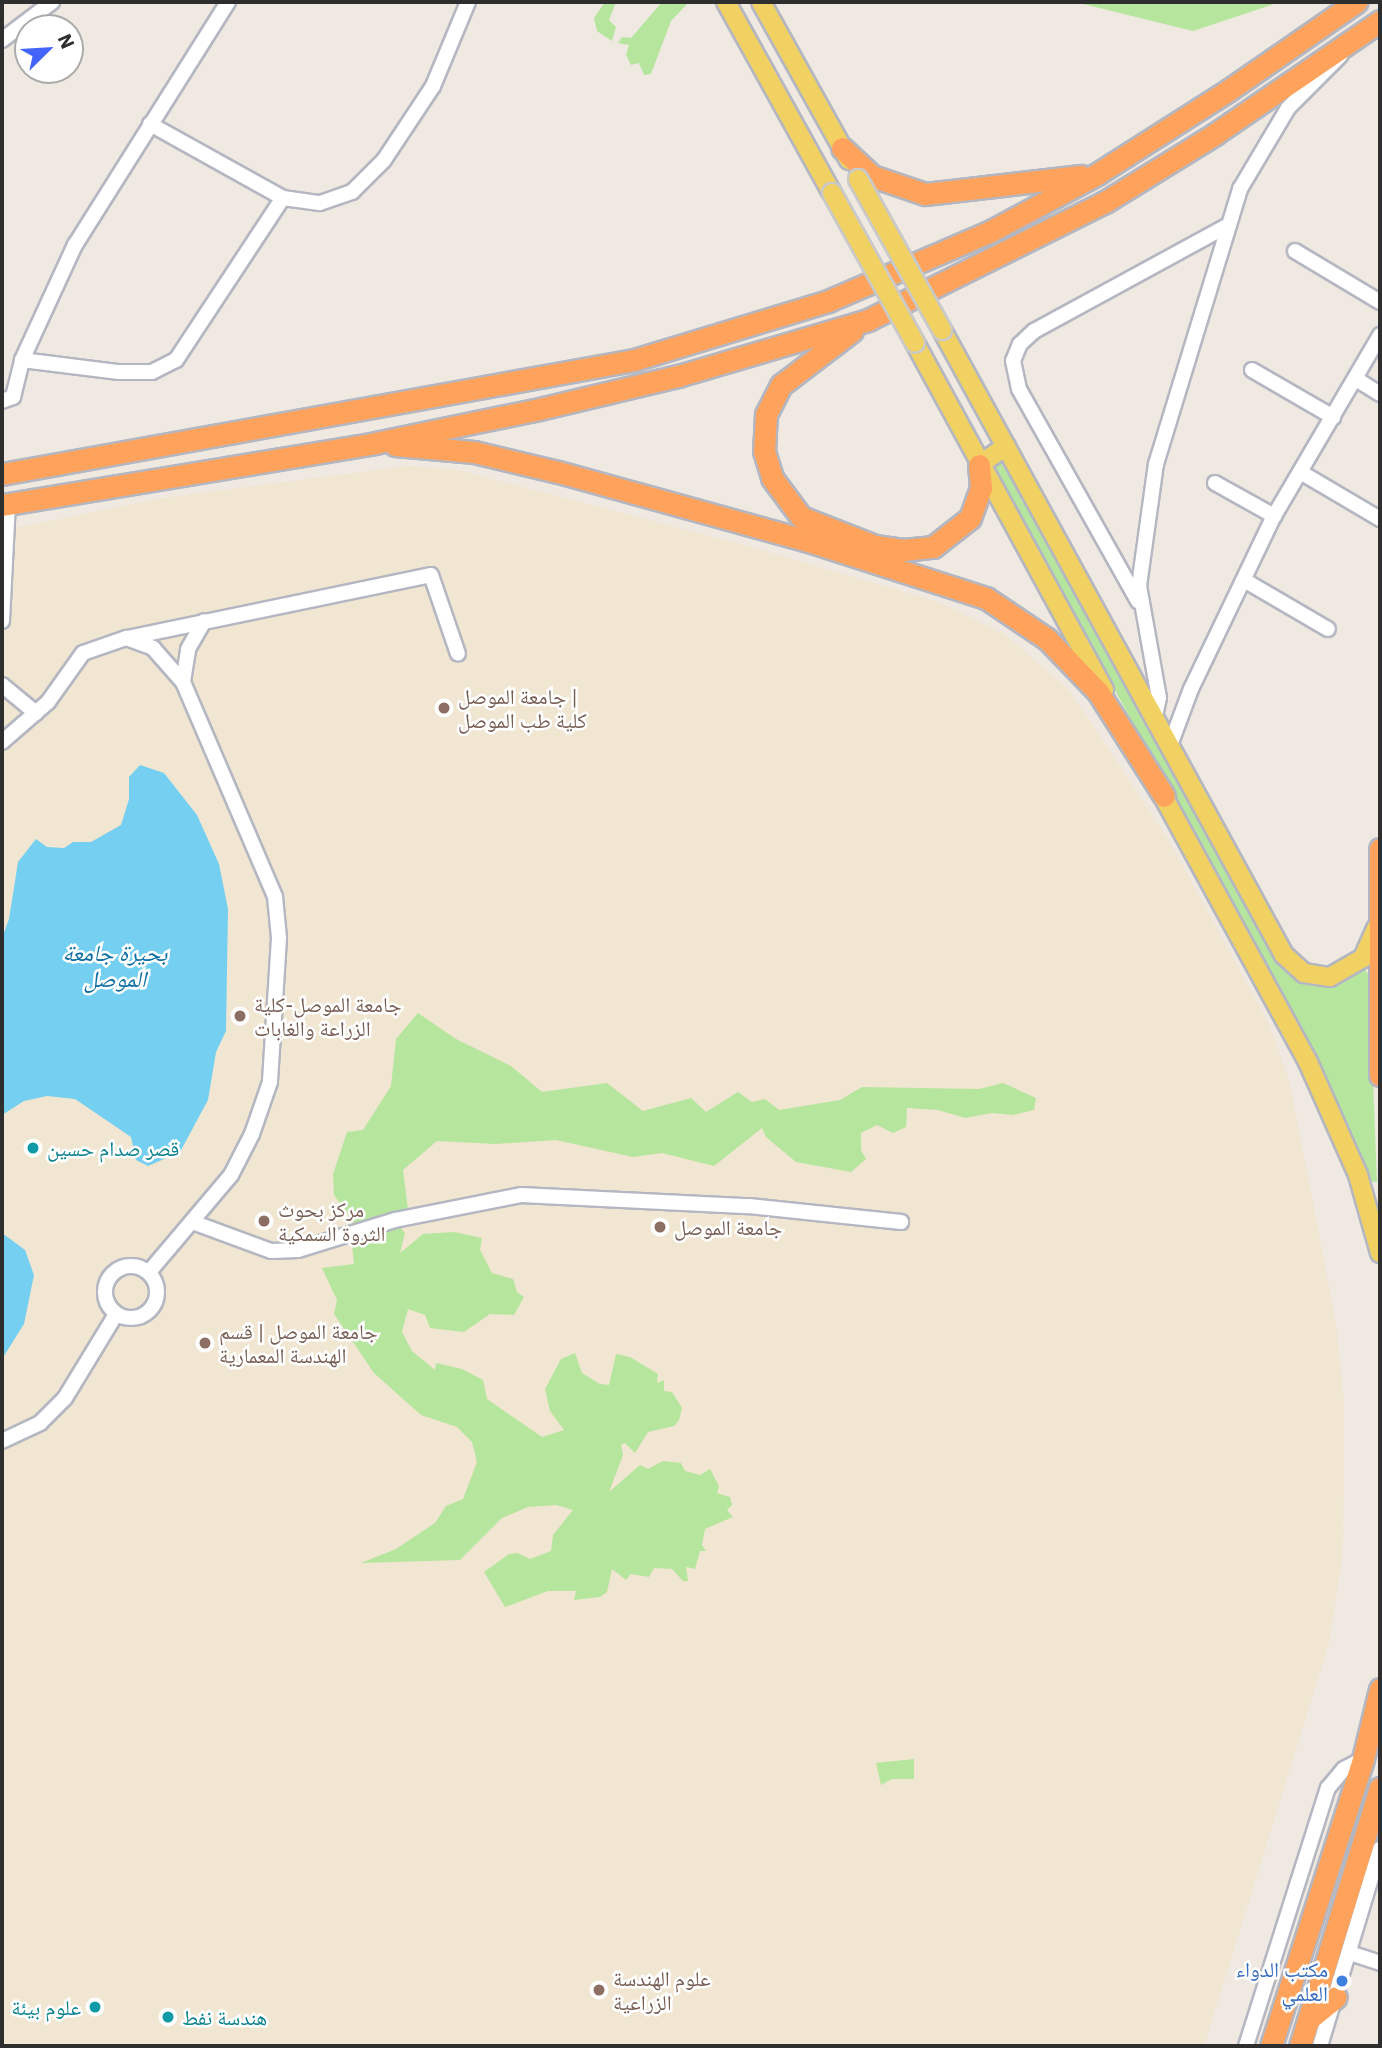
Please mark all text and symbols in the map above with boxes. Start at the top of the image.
north arrow [14,14,84,84]
text: N [53,30,80,52]
place label: جامعة الموصل | كلية طب الموصل [458,683,587,733]
marker: جامعة الموصل | كلية طب الموصل [436,700,452,716]
water label: بحيرة جامعة الموصل [63,938,167,992]
place label: جامعة الموصل-كلية الزراعة والغابات [254,991,402,1041]
marker: جامعة الموصل-كلية الزراعة والغابات [232,1008,248,1024]
place label: قصر صدام حسين [47,1135,179,1161]
marker: قصر صدام حسين [25,1140,41,1156]
place label: مركز بحوث الثروة السمكية [278,1196,386,1246]
marker: مركز بحوث الثروة السمكية [256,1213,272,1229]
place label: جامعة الموصل [674,1214,782,1240]
marker: جامعة الموصل [652,1219,668,1235]
place label: جامعة الموصل | قسم الهندسة المعمارية [219,1318,378,1368]
marker: جامعة الموصل | قسم الهندسة المعمارية [197,1335,213,1351]
place label: مكتب الدواء العلمي [1236,1956,1328,2006]
place label: علوم الهندسة الزراعية [613,1965,711,2015]
marker: مكتب الدواء العلمي [1334,1973,1350,1989]
marker: علوم الهندسة الزراعية [591,1982,607,1998]
place label: علوم بيئة [11,1994,81,2020]
marker: علوم بيئة [87,1999,103,2015]
place label: هندسة نفط [182,2004,267,2030]
marker: هندسة نفط [160,2009,176,2025]

